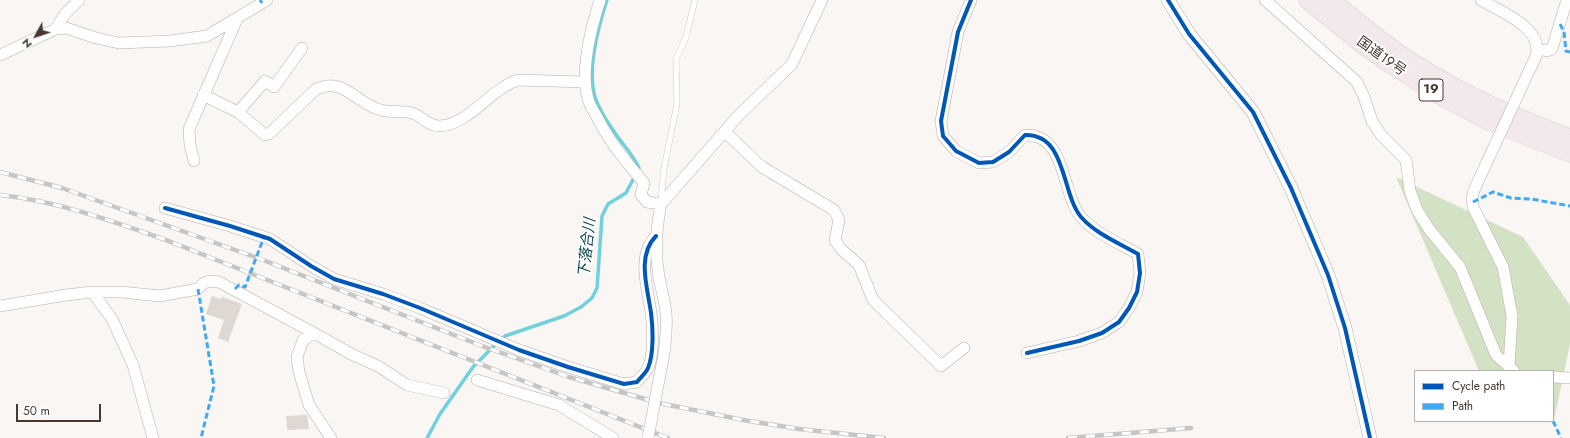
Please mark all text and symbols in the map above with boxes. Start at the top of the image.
north arrow [16,16,56,56]
street label: 国道19号 [1353,34,1409,80]
text: N [18,35,36,52]
road number: 19 [1419,79,1443,101]
water label: 下落合川 [576,217,600,279]
legend [1414,370,1554,422]
text: Cycle path [1452,377,1505,395]
scale bar [18,396,103,422]
text: Path [1452,397,1473,415]
text: 50 m [23,402,50,420]

